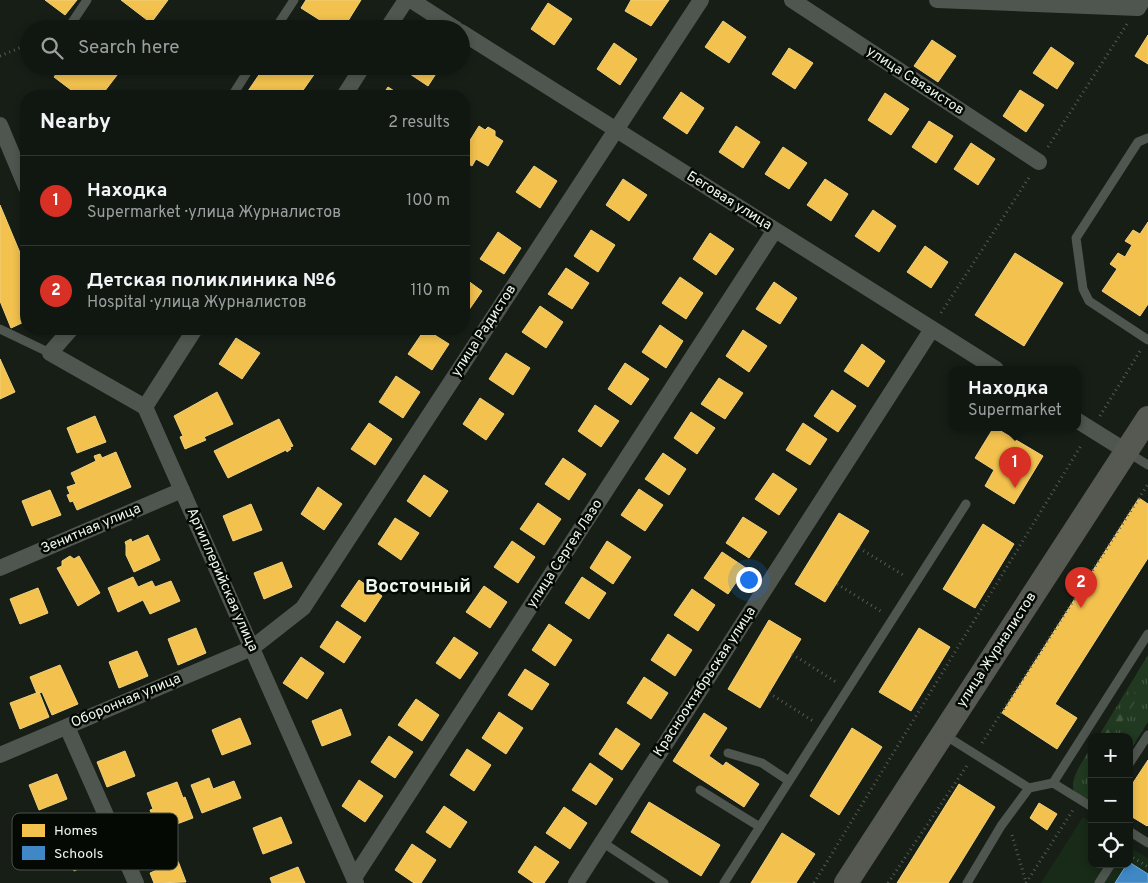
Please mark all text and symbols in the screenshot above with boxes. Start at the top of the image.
search box [20,20,470,75]
icon: search [38,34,66,62]
text: Search here [78,36,180,60]
street label: улица Связистов [863,43,967,119]
text: Nearby [40,109,111,136]
text: 2 results [388,113,450,133]
street label: Беговая улица [683,168,775,234]
text: Находка [87,179,167,203]
text: 1 [53,191,59,211]
text: 100 m [406,191,450,211]
text: Supermarket · улица Журналистов [87,203,341,223]
text: Детская поликлиника №6 [87,269,336,293]
text: 2 [51,281,61,301]
text: 110 m [410,281,450,301]
street label: улица Радистов [448,282,520,380]
text: Hospital · улица Журналистов [87,293,307,313]
popup [949,366,1081,431]
text: Находка [968,377,1048,401]
text: Supermarket [968,401,1062,421]
pin: 1 [999,447,1031,488]
street label: улица Сергея Лазо [524,496,607,611]
street label: Зенитная улица [39,500,143,558]
street label: Артиллерийская улица [183,505,261,655]
your location [736,567,762,593]
pin: 2 [1065,567,1097,608]
district label: Восточный [365,575,471,599]
street label: улица Журналистов [953,589,1041,711]
street label: Краснооктябрьская улица [650,604,760,760]
street label: Оборонная улица [69,670,183,732]
map controls [1088,733,1133,868]
button: + [1088,733,1133,778]
button: − [1088,778,1133,823]
legend [12,813,178,870]
text: Homes [54,823,98,840]
button: locate [1088,823,1133,868]
text: Schools [54,846,103,863]

